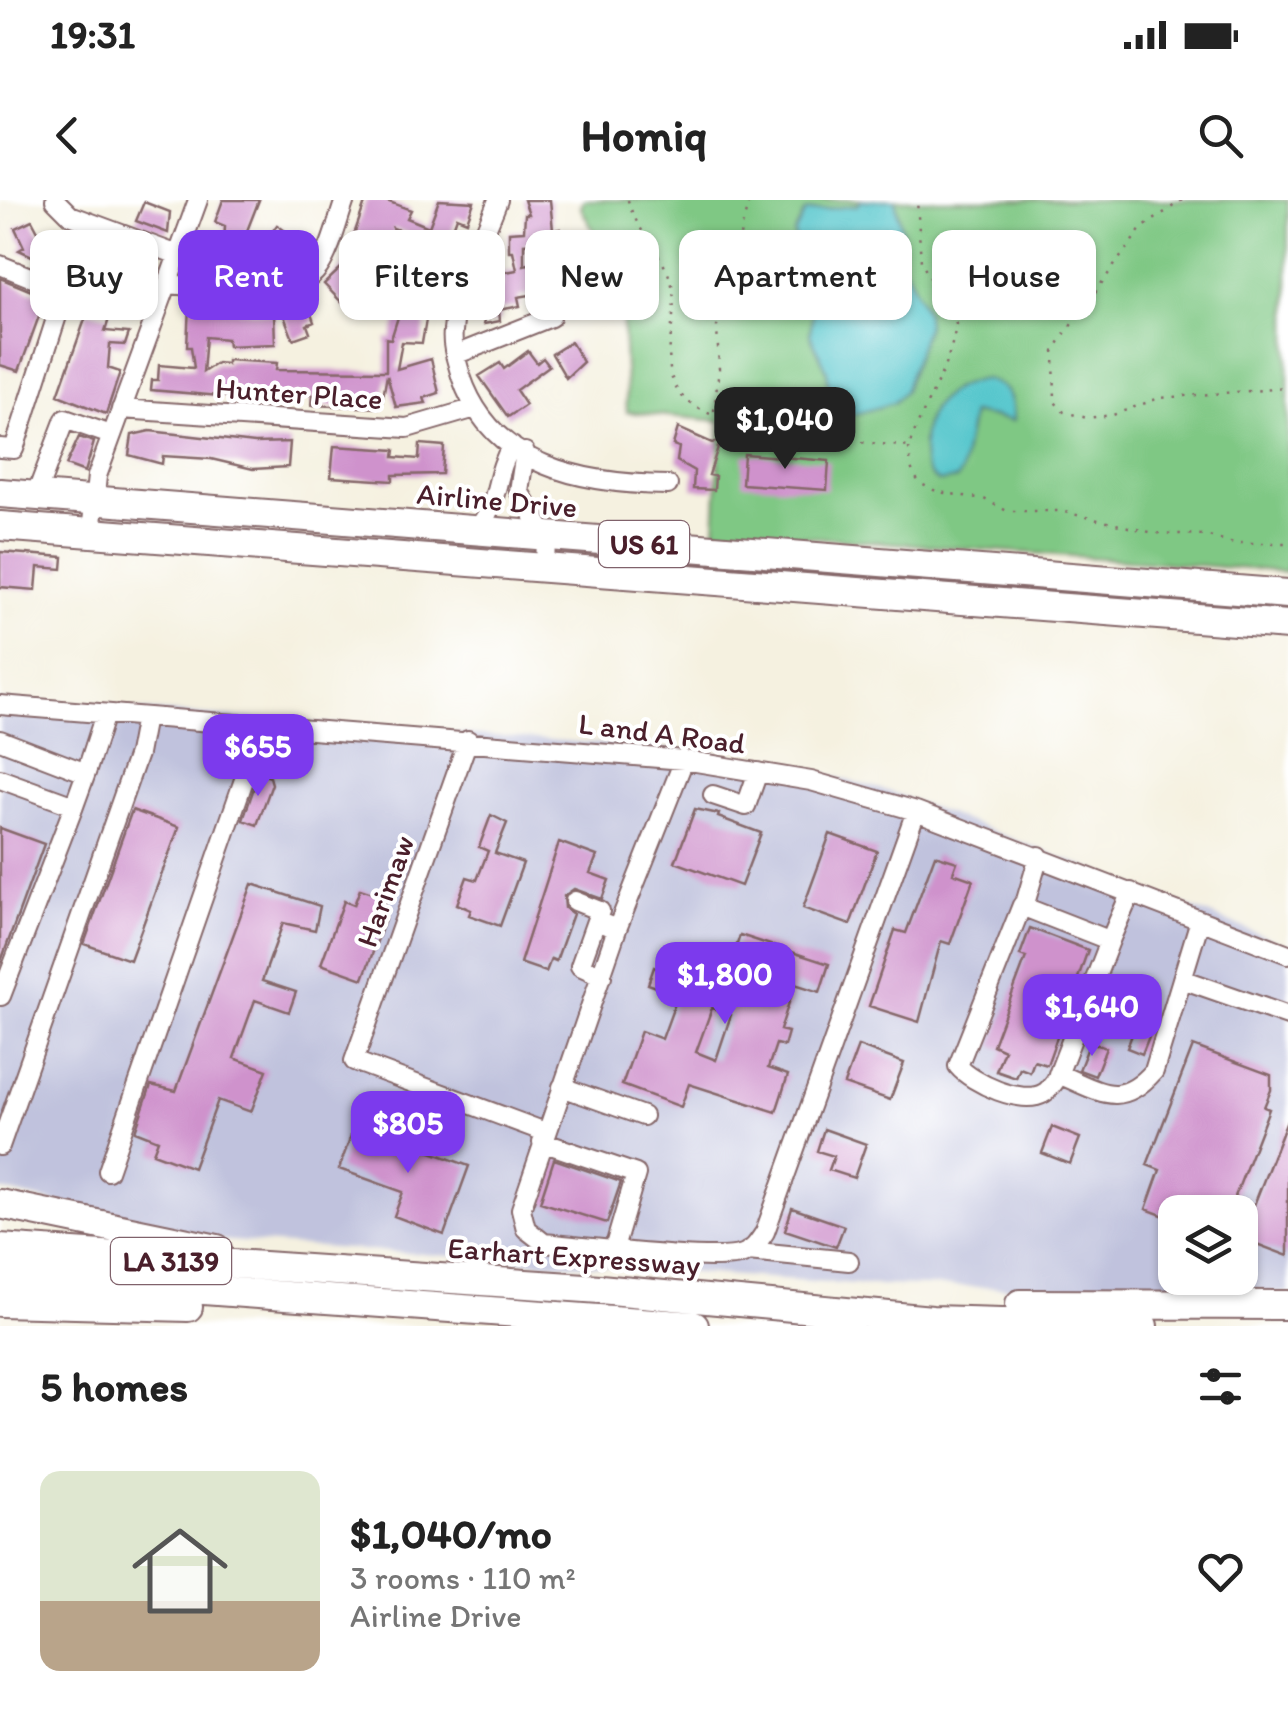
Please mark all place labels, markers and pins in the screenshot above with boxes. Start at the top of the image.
pin: $1,040 [704,387,866,472]
pin: $655 [199,714,317,799]
pin: $1,800 [644,942,806,1027]
pin: $1,640 [1011,974,1173,1059]
pin: $805 [349,1091,467,1176]

